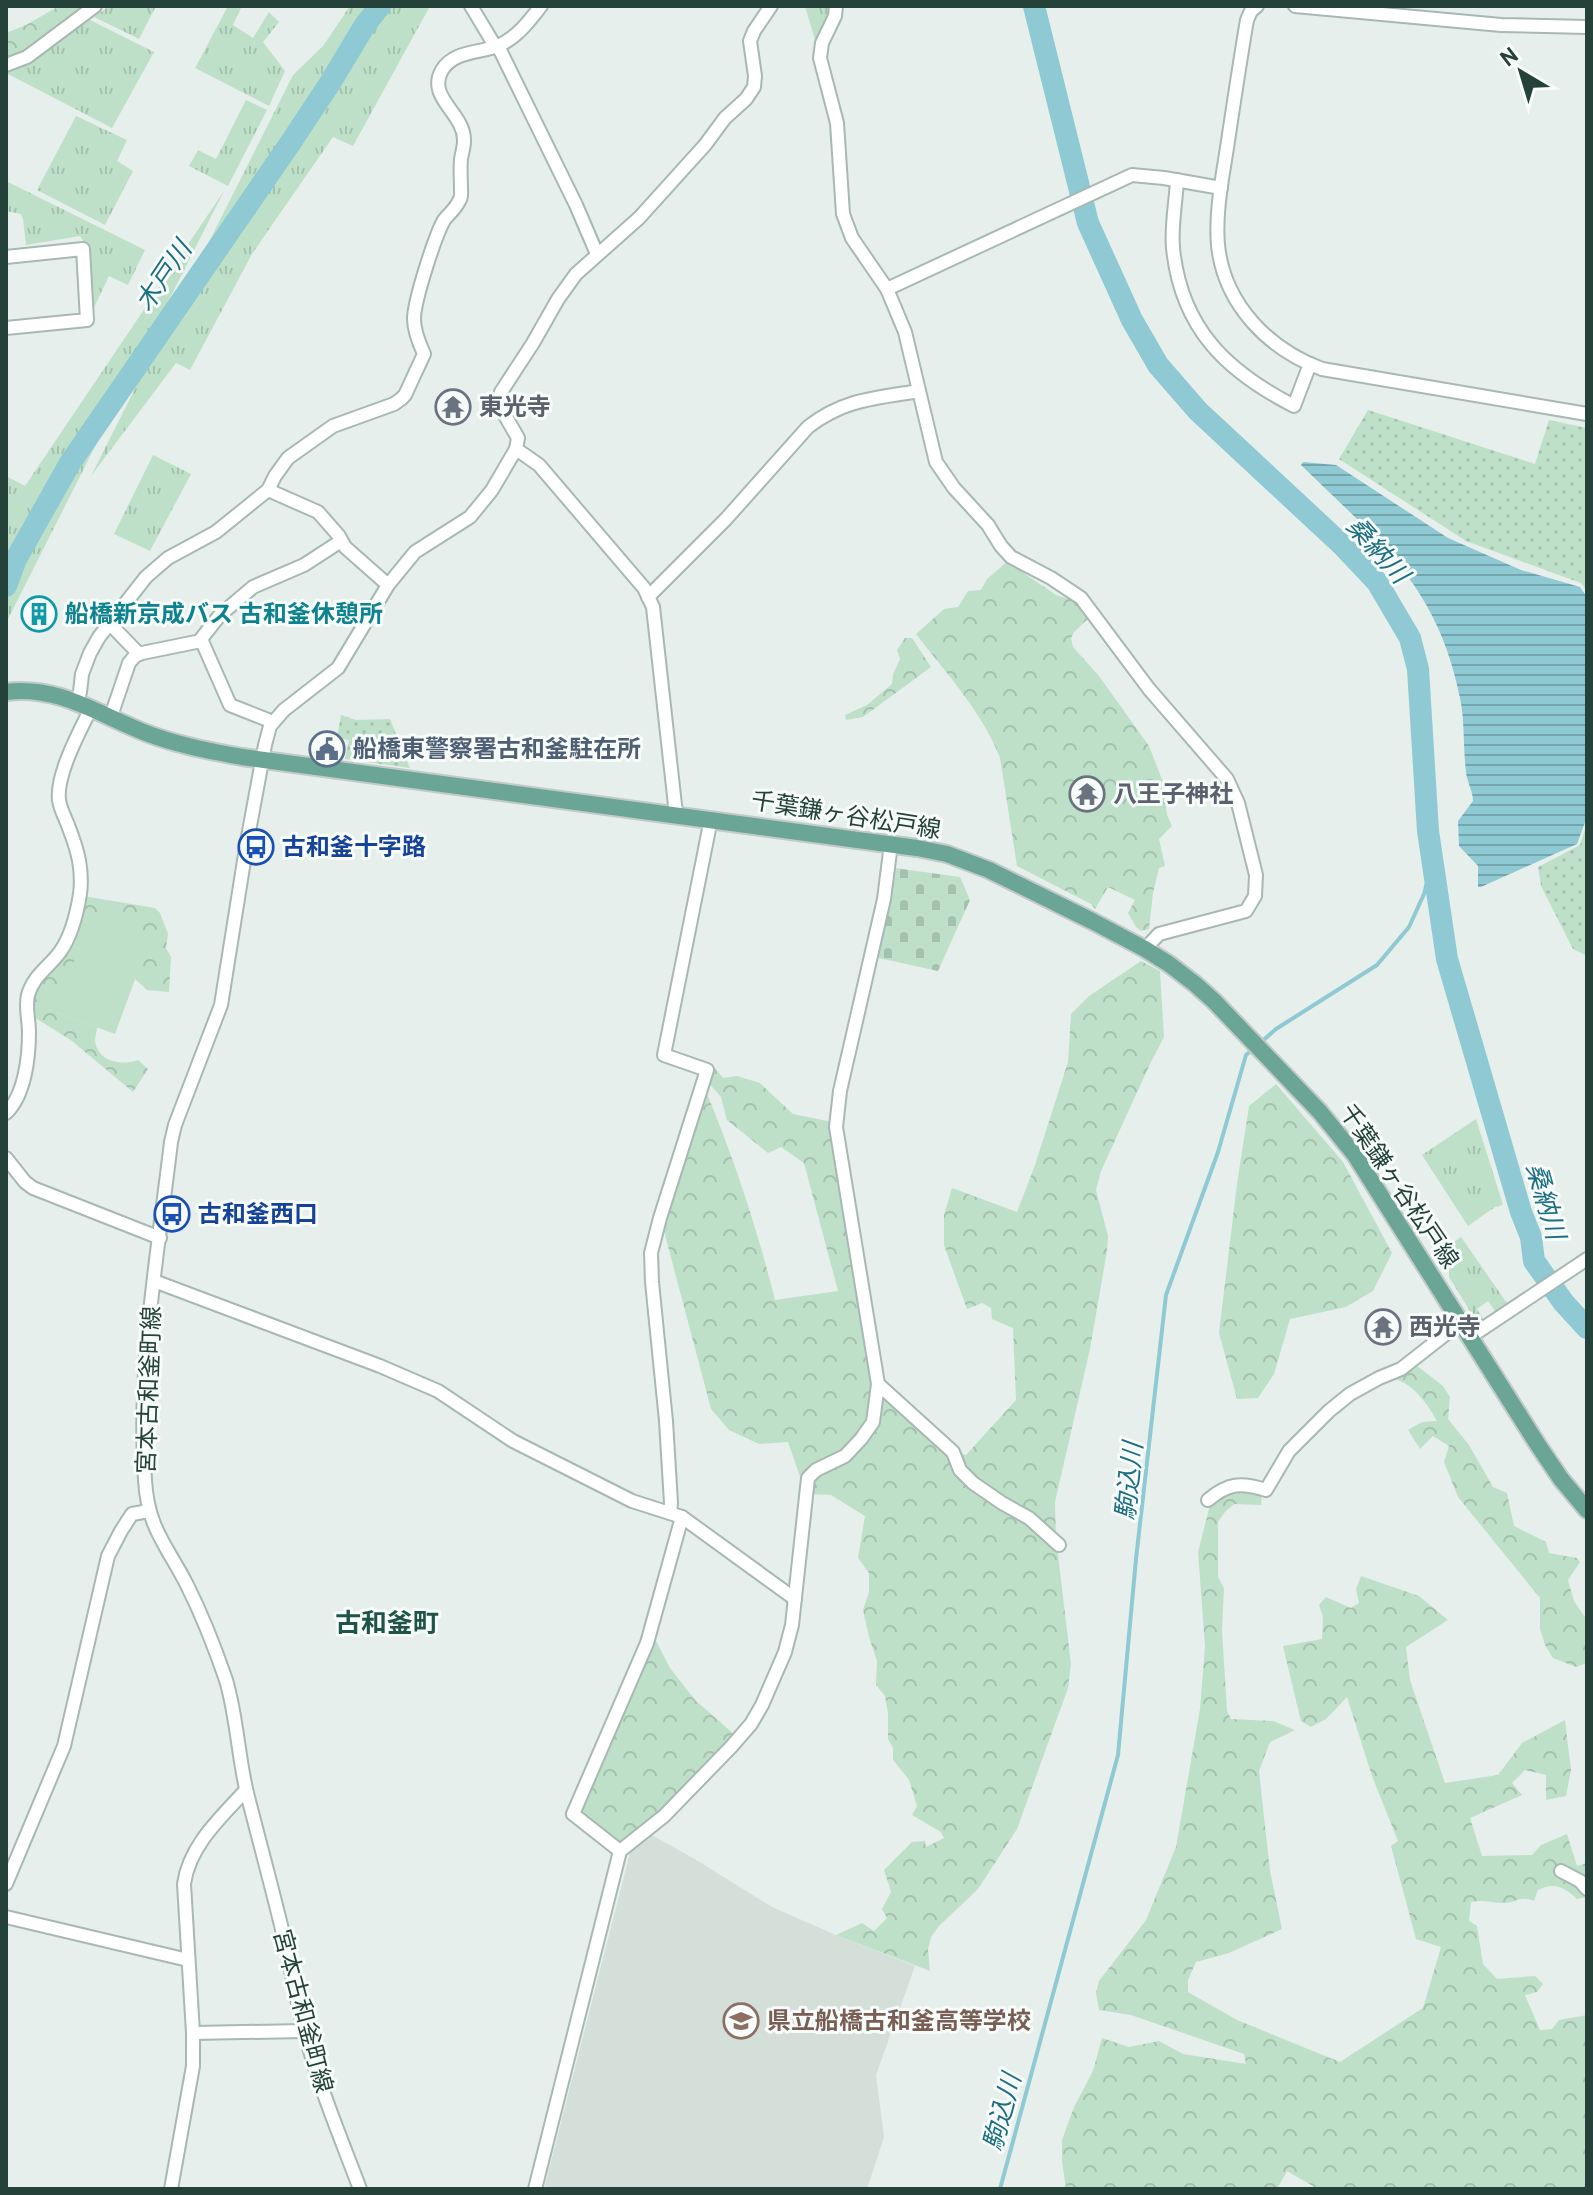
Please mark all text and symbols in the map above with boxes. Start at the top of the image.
north arrow [1481,32,1561,112]
text: N [1496,43,1525,74]
water label: 木戸川 [130,233,202,319]
temple icon: 東光寺 [434,388,472,426]
place label: 東光寺 [479,394,551,424]
water label: 桑納川 [1338,512,1417,594]
building icon: 船橋新京成バス 古和釜休憩所 [20,595,58,633]
place label: 船橋新京成バス 古和釜休憩所 [65,601,383,631]
public building icon: 船橋東警察署古和釜駐在所 [308,730,346,768]
place label: 船橋東警察署古和釜駐在所 [353,736,641,766]
temple icon: 八王子神社 [1068,775,1106,813]
place label: 八王子神社 [1113,781,1233,811]
street label: 千葉鎌ヶ谷松戸線 [749,787,943,847]
bus stop icon: 古和釜十字路 [237,828,275,866]
place label: 古和釜十字路 [282,834,426,864]
street label: 千葉鎌ヶ谷松戸線 [1331,1099,1463,1275]
water label: 桑納川 [1517,1160,1571,1247]
bus stop icon: 古和釜西口 [153,1195,191,1233]
place label: 古和釜西口 [198,1201,318,1231]
street label: 宮本古和釜町線 [133,1306,169,1475]
temple icon: 西光寺 [1364,1308,1402,1346]
place label: 西光寺 [1409,1314,1481,1344]
water label: 駒込川 [1111,1438,1152,1522]
district label: 古和釜町 [335,1609,439,1642]
street label: 宮本古和釜町線 [265,1926,337,2097]
school or university icon: 県立船橋古和釜高等学校 [722,2002,760,2040]
place label: 県立船橋古和釜高等学校 [767,2008,1031,2038]
water label: 駒込川 [978,2068,1031,2155]

